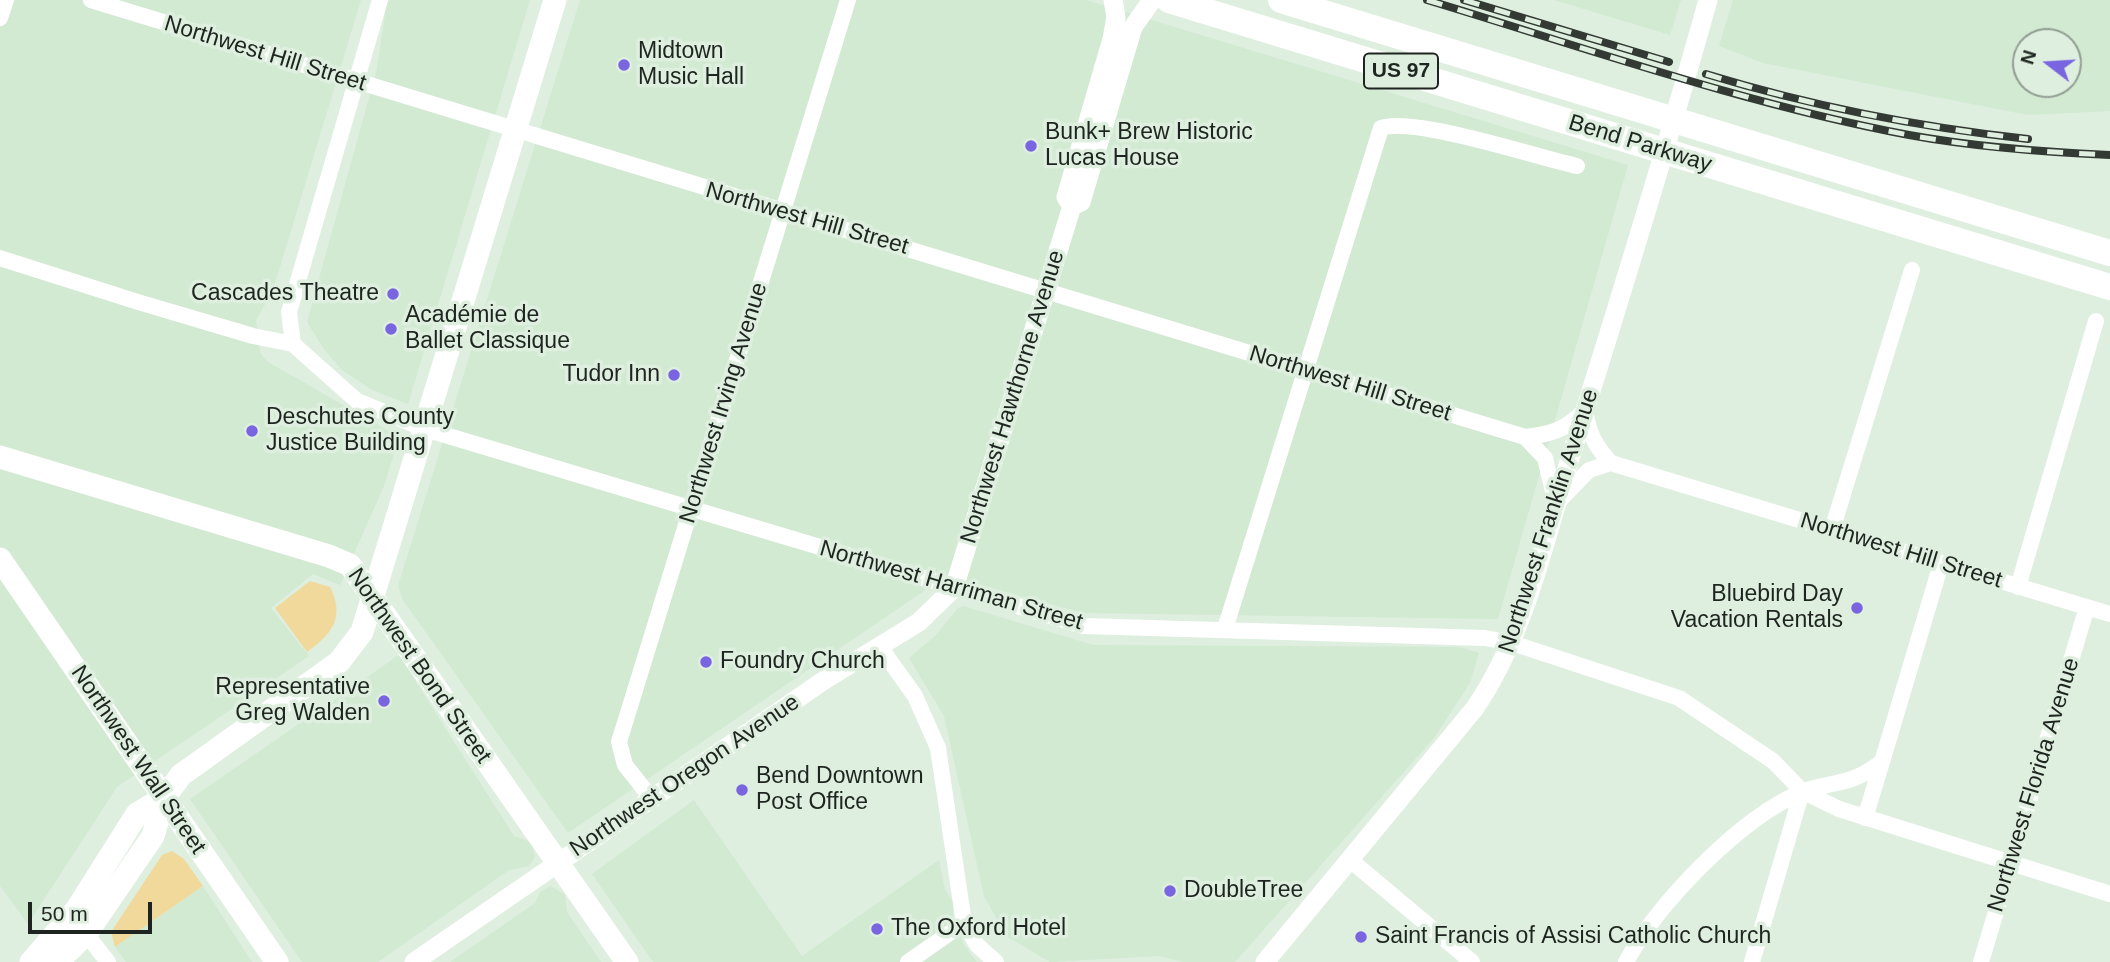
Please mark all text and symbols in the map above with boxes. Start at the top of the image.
street label: Northwest Hill Street [161,10,369,98]
north arrow [2012,28,2082,98]
place label: Midtown Music Hall [638,38,744,92]
text: N [2016,48,2040,67]
road number: US 97 [1364,54,1438,88]
marker: Midtown Music Hall [616,57,632,73]
street label: Bend Parkway [1565,109,1715,179]
place label: Bunk+ Brew Historic Lucas House [1045,119,1253,173]
marker: Bunk+ Brew Historic Lucas House [1023,138,1039,154]
street label: Northwest Hill Street [702,177,912,261]
street label: Northwest Hawthorne Avenue [955,247,1071,547]
street label: Northwest Irving Avenue [674,279,774,527]
place label: Cascades Theatre [191,280,379,308]
marker: Cascades Theatre [385,286,401,302]
place label: Académie de Ballet Classique [405,302,570,356]
marker: Académie de Ballet Classique [383,321,399,337]
street label: Northwest Hill Street [1246,340,1454,428]
place label: Tudor Inn [562,361,660,389]
marker: Tudor Inn [666,367,682,383]
street label: Northwest Franklin Avenue [1493,386,1605,656]
place label: Deschutes County Justice Building [266,404,454,458]
marker: Deschutes County Justice Building [244,423,260,439]
street label: Northwest Hill Street [1797,507,2005,595]
street label: Northwest Harriman Street [816,535,1086,637]
street label: Northwest Bond Street [341,563,497,769]
place label: Bluebird Day Vacation Rentals [1671,581,1843,635]
marker: Bluebird Day Vacation Rentals [1849,600,1865,616]
place label: Foundry Church [720,648,885,676]
marker: Foundry Church [698,654,714,670]
street label: Northwest Florida Avenue [1982,655,2086,915]
street label: Northwest Wall Street [65,660,211,860]
place label: Representative Greg Walden [215,674,370,728]
street label: Northwest Oregon Avenue [565,689,805,863]
marker: Representative Greg Walden [376,693,392,709]
place label: Bend Downtown Post Office [756,763,923,817]
marker: Bend Downtown Post Office [734,782,750,798]
place label: DoubleTree [1184,877,1303,905]
marker: DoubleTree [1162,883,1178,899]
scale bar [32,888,156,932]
text: 50 m [41,902,88,925]
place label: The Oxford Hotel [891,915,1066,943]
marker: The Oxford Hotel [869,921,885,937]
place label: Saint Francis of Assisi Catholic Church [1375,923,1771,951]
marker: Saint Francis of Assisi Catholic Church [1353,929,1369,945]

